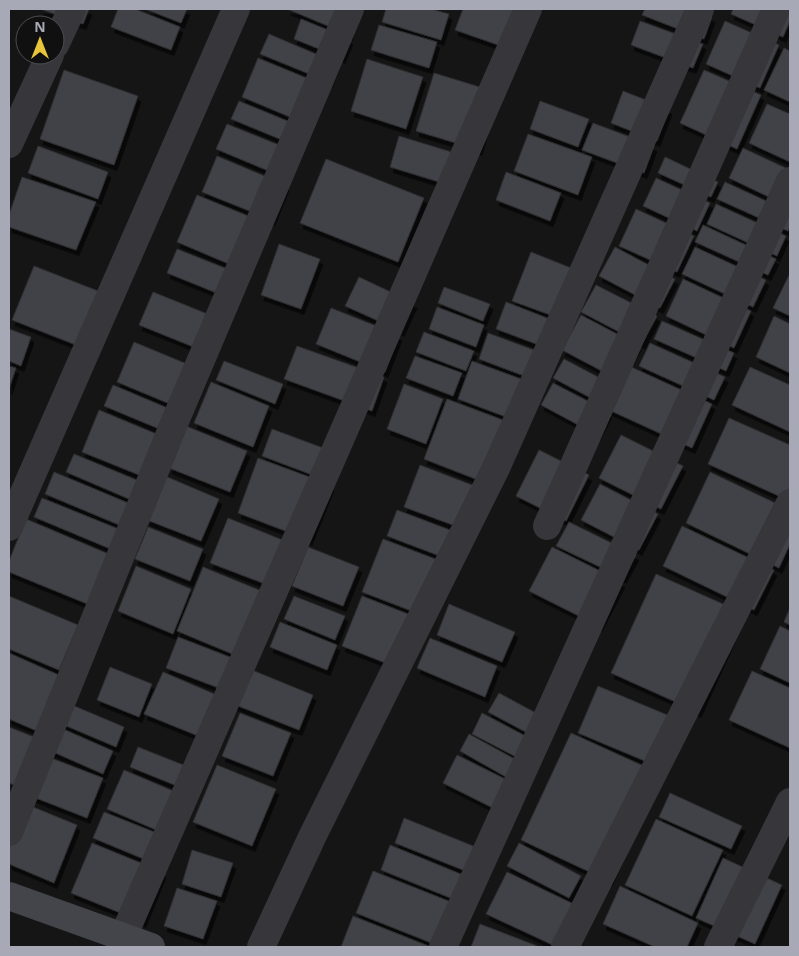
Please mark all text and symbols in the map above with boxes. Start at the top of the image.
north arrow [15,15,65,65]
text: N [34,17,46,36]

